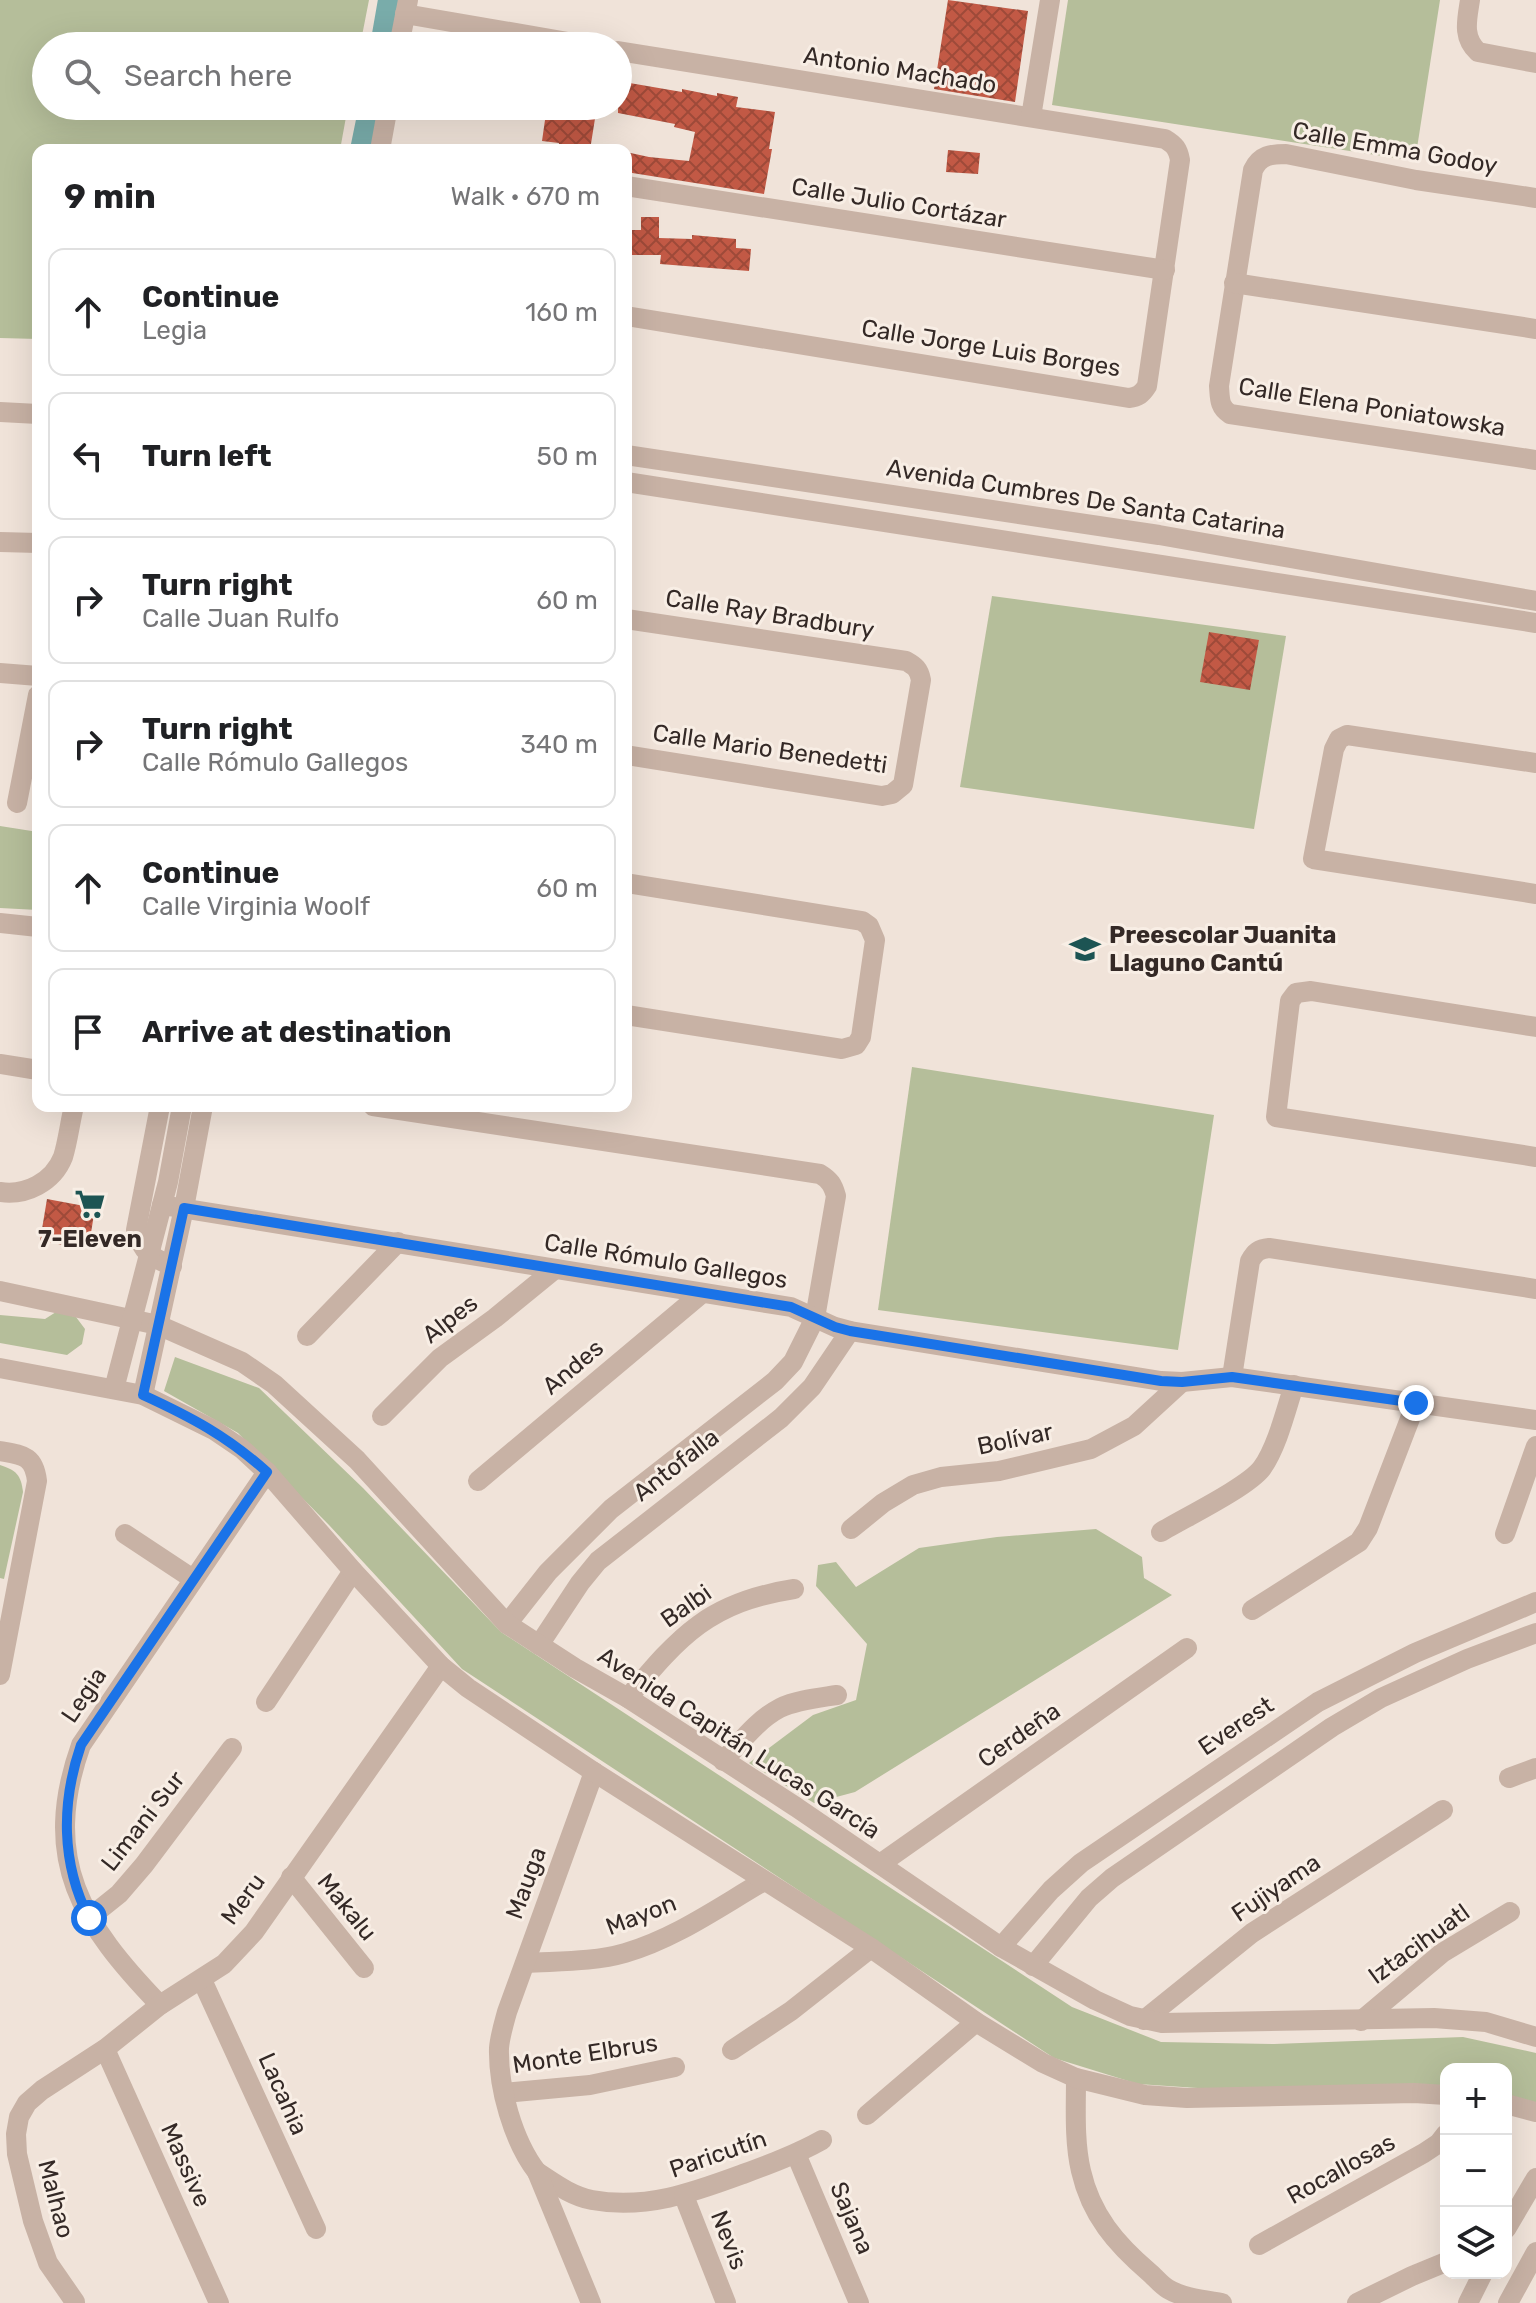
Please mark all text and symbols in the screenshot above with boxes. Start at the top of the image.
search box [32,32,632,120]
street label: Antonio Machado [801,41,999,99]
icon: search [60,54,104,98]
text: Search here [124,58,292,94]
street label: Calle Emma Godoy [1290,116,1500,180]
street label: Calle Julio Cortázar [790,172,1008,234]
text: 9 min [64,176,156,217]
text: Walk · 670 m [450,181,600,212]
text: Continue [142,279,279,315]
icon: ahead [66,290,110,334]
text: 160 m [525,297,598,328]
street label: Calle Jorge Luis Borges [859,314,1123,382]
text: Legia [142,315,207,346]
street label: Calle Elena Poniatowska [1237,372,1507,442]
icon: left [66,434,110,478]
text: Turn left [142,438,272,474]
text: 50 m [537,441,598,472]
street label: Avenida Cumbres De Santa Catarina [885,454,1287,544]
text: Turn right [142,567,293,603]
icon: right [66,578,110,622]
street label: Calle Ray Bradbury [664,584,876,644]
text: 60 m [536,585,598,616]
text: Calle Juan Rulfo [142,603,339,634]
text: Turn right [142,711,293,747]
street label: Calle Mario Benedetti [651,719,889,779]
icon: right [66,722,110,766]
text: 340 m [520,729,598,760]
text: Calle Rómulo Gallegos [142,747,408,778]
text: Continue [142,855,279,891]
icon: ahead [66,866,110,910]
text: 60 m [536,873,598,904]
text: Calle Virginia Woolf [142,891,370,922]
place label: Preescolar Juanita Llaguno Cantú [1109,921,1336,977]
school or university icon: Preescolar Juanita Llaguno Cantú [1068,932,1102,966]
icon: arrive [66,1010,110,1054]
text: Arrive at destination [142,1014,452,1050]
supermarket icon: 7-Eleven [73,1187,107,1221]
place label: 7-Eleven [38,1225,142,1253]
street label: Calle Rómulo Gallegos [542,1228,790,1294]
street label: Alpes [417,1289,483,1349]
street label: Andes [537,1334,609,1400]
route end [1398,1385,1434,1421]
street label: Bolívar [975,1417,1055,1461]
street label: Antofalla [628,1423,724,1507]
street label: Balbi [655,1579,717,1633]
street label: Avenida Capitán Lucas García [593,1641,885,1845]
street label: Legia [56,1662,112,1728]
street label: Everest [1193,1691,1279,1761]
street label: Cerdeña [973,1697,1065,1773]
street label: Limani Sur [95,1766,191,1876]
street label: Mauga [500,1843,552,1923]
street label: Fujiyama [1226,1848,1326,1928]
street label: Meru [215,1868,271,1930]
street label: Makalu [312,1868,382,1946]
street label: Mayon [602,1889,680,1941]
street label: Iztacihuatl [1363,1898,1475,1990]
route start [71,1900,107,1936]
street label: Monte Elbrus [511,2029,659,2079]
street label: Lacahia [253,2049,313,2139]
map controls [1440,2063,1512,2279]
button: + [1440,2063,1512,2135]
street label: Massive [155,2119,217,2211]
street label: Paricutín [666,2124,770,2184]
street label: Rocallosas [1282,2128,1400,2210]
button: − [1440,2135,1512,2207]
street label: Malhao [32,2157,80,2241]
street label: Sajana [824,2178,880,2258]
street label: Nevis [705,2206,753,2274]
button: layers [1440,2207,1512,2279]

